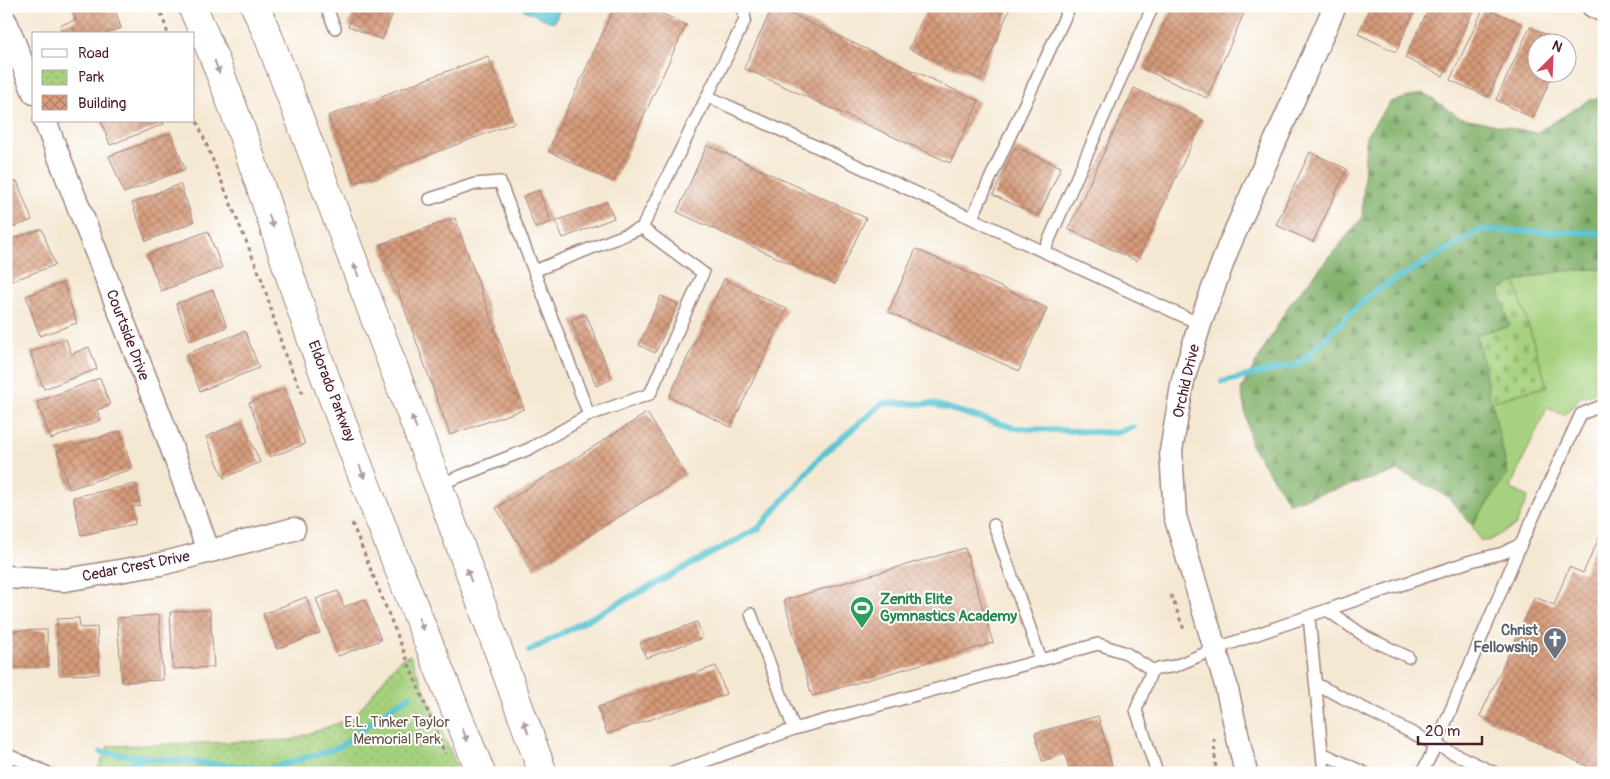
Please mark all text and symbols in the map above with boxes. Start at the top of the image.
legend [32,32,195,122]
north arrow [1528,32,1578,82]
text: N [1549,37,1565,56]
text: Road [78,44,109,63]
one-way arrow [214,60,221,75]
text: Park [78,68,105,87]
text: Building [78,94,126,113]
one-way arrow [268,213,276,228]
one-way arrow [352,262,360,277]
street label: Courtside Drive [101,287,154,384]
street label: Eldorado Parkway [304,338,360,445]
street label: Orchid Drive [1169,342,1204,420]
one-way arrow [410,414,418,429]
one-way arrow [358,465,366,480]
street label: Cedar Crest Drive [81,547,192,586]
one-way arrow [465,567,473,582]
place label: Zenith Elite Gymnastics Academy [880,590,1018,626]
sports icon: Zenith Elite Gymnastics Academy [849,595,875,629]
one-way arrow [417,617,425,632]
place label: Christ Fellowship [1473,621,1539,657]
church icon: Christ Fellowship [1542,626,1568,660]
park label: E.L. Tinker Taylor Memorial Park [344,713,450,749]
scale bar [1418,714,1481,746]
one-way arrow [522,719,530,734]
text: 20 m [1425,722,1460,741]
one-way arrow [462,728,470,742]

